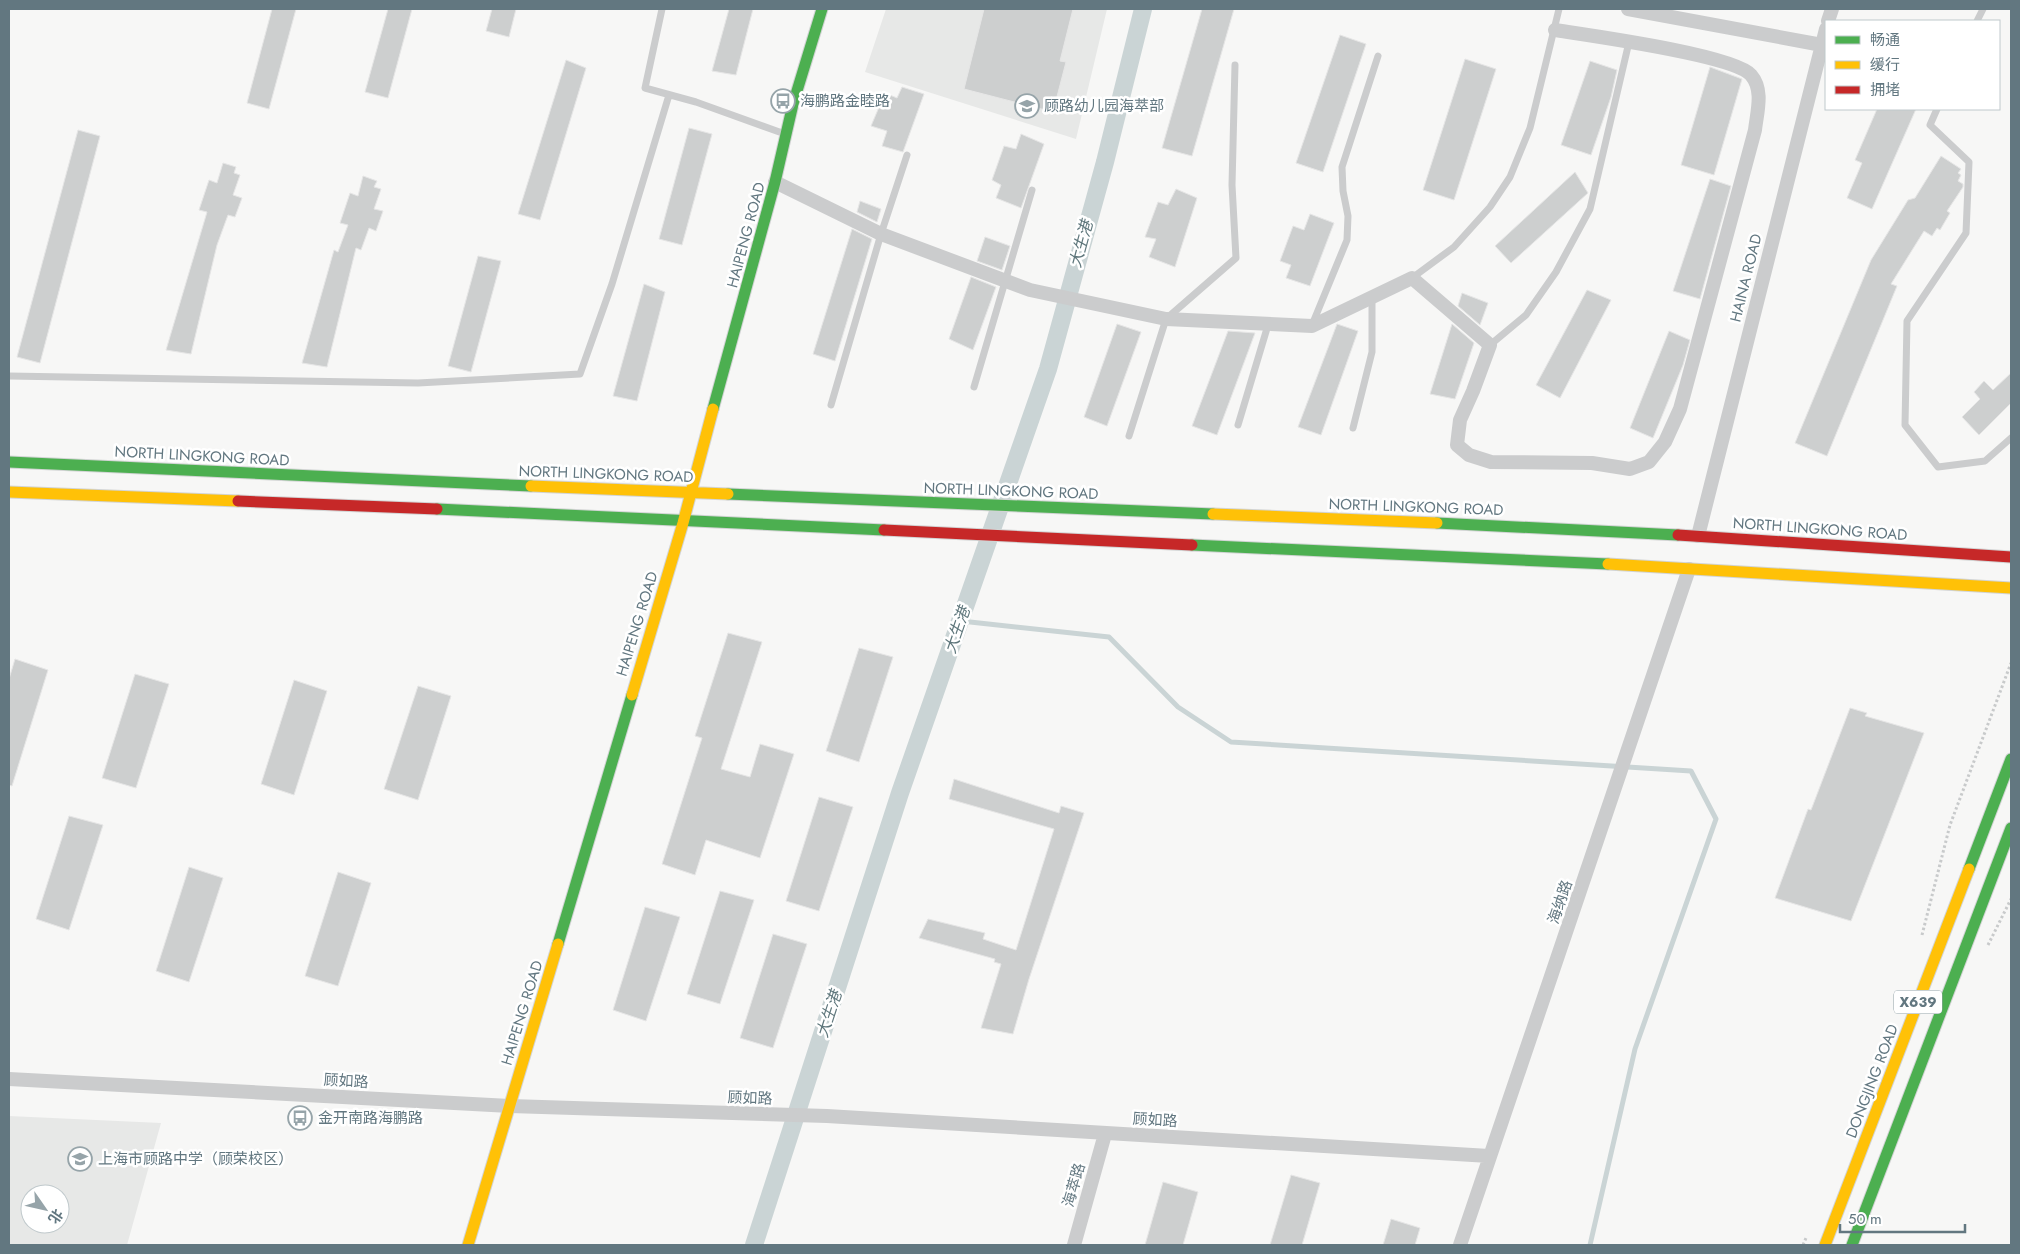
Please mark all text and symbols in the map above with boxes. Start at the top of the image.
legend [1825,20,2000,110]
text: 畅通 [1870,29,1900,51]
text: 缓行 [1870,54,1900,76]
text: 拥堵 [1870,79,1900,101]
bus stop icon: 海鹏路金睦路 [770,88,796,114]
place label: 海鹏路金睦路 [800,90,890,112]
school or university icon: 顾路幼儿园海萃部 [1014,93,1040,119]
place label: 顾路幼儿园海萃部 [1044,95,1164,117]
street label: HAIPENG ROAD [721,180,771,290]
water label: 大生港 [1064,216,1099,270]
street label: HAINA ROAD [1724,232,1768,324]
street label: NORTH LINGKONG ROAD [114,440,290,472]
street label: NORTH LINGKONG ROAD [518,460,694,488]
street label: NORTH LINGKONG ROAD [923,477,1099,505]
street label: NORTH LINGKONG ROAD [1328,493,1504,521]
street label: NORTH LINGKONG ROAD [1732,512,1908,546]
street label: HAIPENG ROAD [611,569,663,679]
water label: 大生港 [938,602,976,656]
street label: 海纳路 [1542,877,1578,927]
street label: HAIPENG ROAD [496,958,548,1068]
water label: 大生港 [811,986,848,1040]
road number: X639 [1894,990,1942,1014]
street label: DONGJING ROAD [1840,1021,1904,1141]
street label: 顾如路 [323,1069,369,1093]
street label: 顾如路 [727,1086,773,1110]
bus stop icon: 金开南路海鹏路 [287,1105,313,1131]
place label: 金开南路海鹏路 [318,1107,423,1129]
street label: 顾如路 [1132,1108,1178,1132]
school or university icon: 上海市顾路中学（顾荣校区） [67,1146,93,1172]
place label: 上海市顾路中学（顾荣校区） [98,1148,293,1170]
street label: 海萃路 [1057,1160,1091,1210]
north arrow [20,1184,70,1234]
scale bar [1840,1202,1965,1234]
text: 北 [44,1205,68,1228]
text: 50 m [1848,1208,1882,1230]

